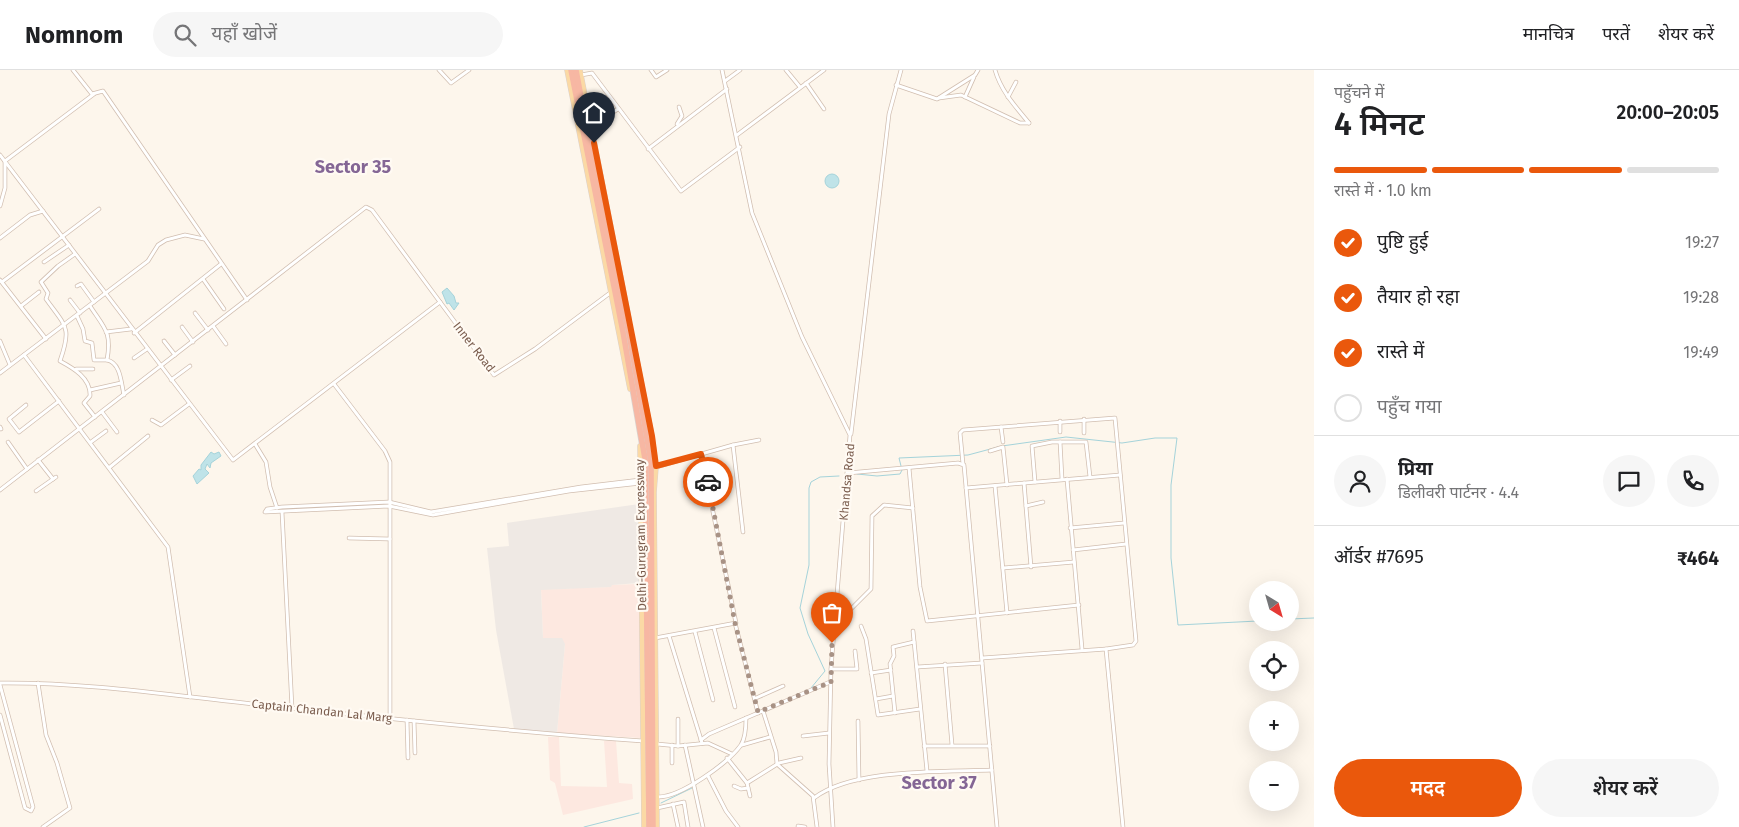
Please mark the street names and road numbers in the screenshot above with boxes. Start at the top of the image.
street label: Inner Road [450,319,498,375]
street label: Khandsa Road [837,443,857,521]
street label: Delhi-Gurugram Expressway [633,459,649,611]
street label: Captain Chandan Lal Marg [251,697,394,725]

